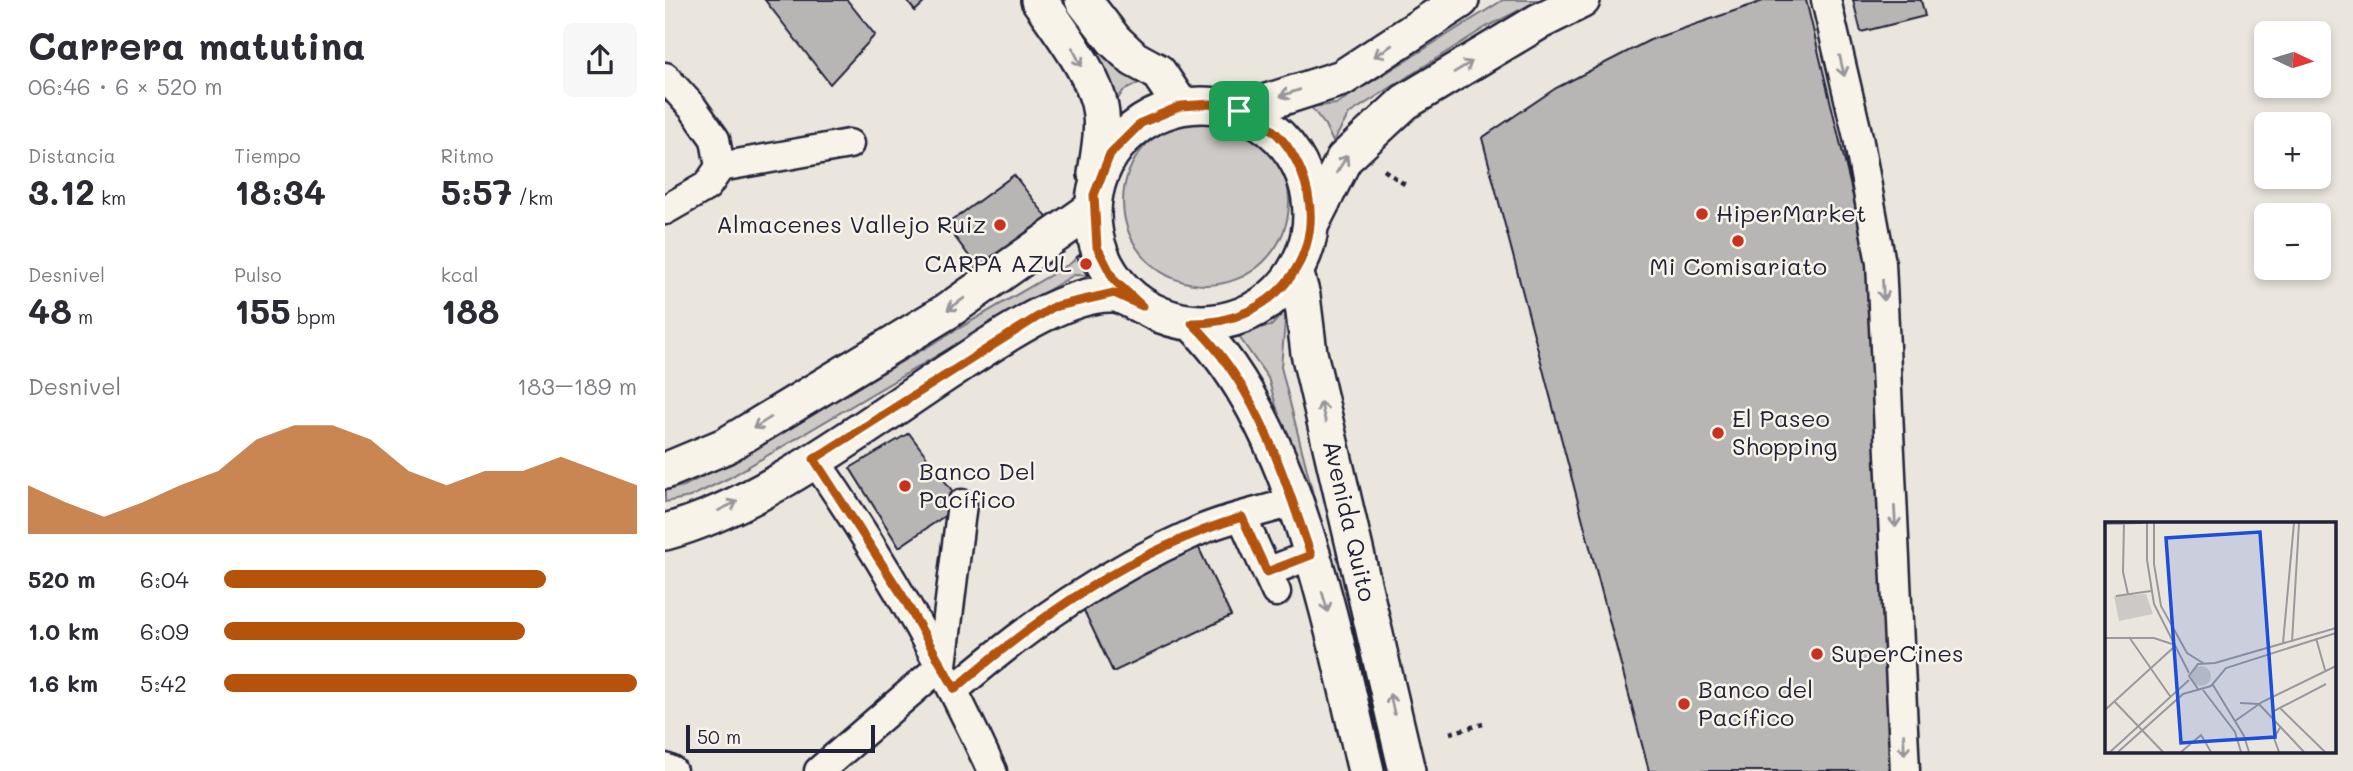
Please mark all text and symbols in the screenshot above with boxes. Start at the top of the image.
text: Carrera matutina [28,20,366,70]
north arrow [2254,21,2331,98]
map controls [2254,21,2331,280]
button: share [563,23,637,97]
one-way arrow [1374,44,1393,58]
one-way arrow [1070,46,1084,67]
one-way arrow [1835,54,1849,77]
one-way arrow [1453,59,1473,73]
text: 06:46 · 6 × 520 m [28,71,223,101]
pin [1209,81,1269,141]
one-way arrow [1280,88,1302,100]
icon: arrive [1220,92,1258,130]
button: + [2254,112,2331,189]
text: Distancia [28,143,116,168]
text: Tiempo [234,143,301,168]
text: Ritmo [441,143,493,168]
one-way arrow [1335,155,1350,174]
text: 3.12 [28,168,95,214]
text: 18:34 [234,168,326,214]
text: 5:57 [441,168,512,214]
text: km [95,185,126,210]
text: /km [512,185,553,210]
place label: HiperMarket [1716,197,1866,228]
button: − [2254,203,2331,280]
marker: HiperMarket [1694,206,1710,222]
place label: Almacenes Vallejo Ruiz [716,208,986,239]
marker: Almacenes Vallejo Ruiz [992,217,1008,233]
marker: Mi Comisariato [1730,233,1746,249]
place label: CARPA AZUL [924,247,1072,278]
place label: Mi Comisariato [1649,250,1827,281]
marker: CARPA AZUL [1078,256,1094,272]
text: Desnivel [28,262,105,287]
text: Pulso [234,262,282,287]
text: kcal [441,262,479,287]
one-way arrow [1876,278,1889,301]
text: 48 [28,287,72,333]
text: 155 [234,287,291,333]
text: 188 [441,287,500,333]
one-way arrow [947,297,966,311]
text: m [72,304,93,329]
text: bpm [291,304,336,329]
text: Desnivel [28,371,121,401]
text: 183–189 m [517,371,637,401]
one-way arrow [1316,401,1329,423]
place label: El Paseo Shopping [1732,402,1837,461]
one-way arrow [753,416,773,430]
marker: El Paseo Shopping [1710,425,1726,441]
street label: Avenida Quito [1317,437,1384,604]
place label: Banco Del Pacífico [919,455,1036,514]
marker: Banco Del Pacífico [897,478,913,494]
one-way arrow [717,499,738,513]
one-way arrow [1889,505,1902,528]
inset map [2105,522,2336,754]
text: 520 m [28,564,96,594]
text: 6:04 [140,564,189,594]
one-way arrow [1320,591,1333,613]
text: 1.0 km [28,616,99,646]
text: 6:09 [140,616,189,646]
place label: SuperCines [1831,637,1964,668]
marker: SuperCines [1809,646,1825,662]
text: 1.6 km [28,668,98,698]
text: 5:42 [140,668,187,698]
place label: Banco del Pacífico [1698,673,1813,732]
one-way arrow [1385,694,1398,716]
marker: Banco del Pacífico [1676,696,1692,712]
scale bar [686,722,875,754]
text: 50 m [697,724,741,749]
one-way arrow [1898,732,1911,755]

